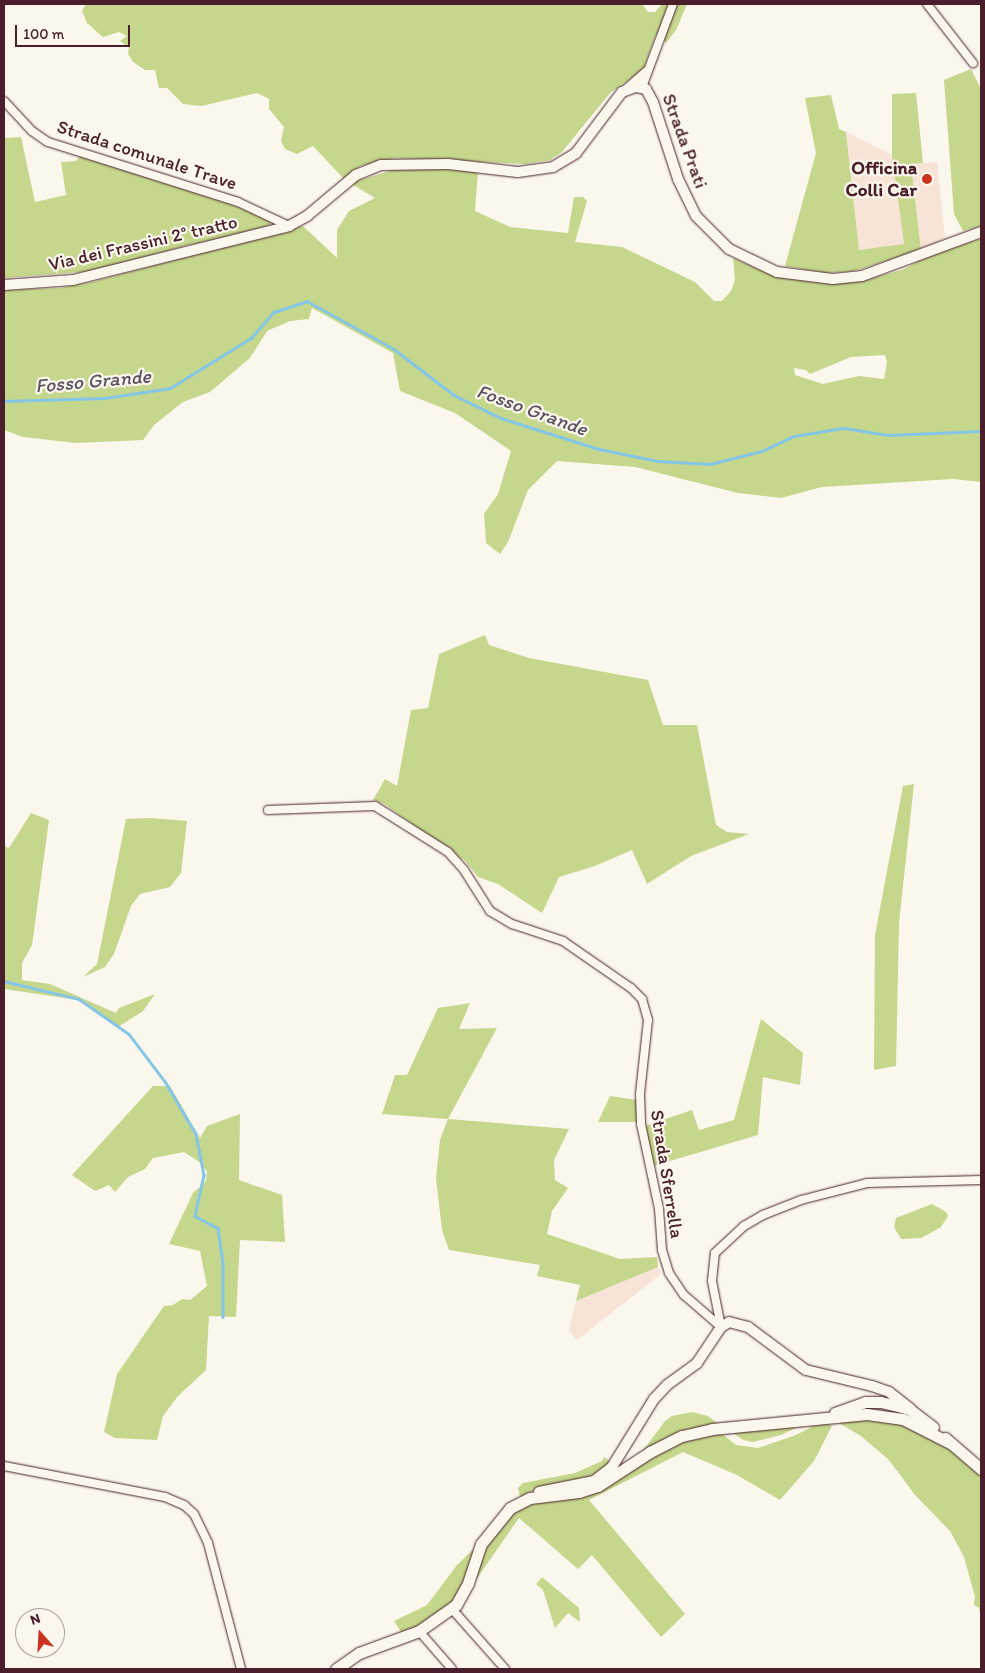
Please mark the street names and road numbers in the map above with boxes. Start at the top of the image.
street label: Strada Prati [657,91,713,191]
street label: Strada comunale Trave [55,115,239,195]
street label: Via dei Frassini 2° tratto [46,210,240,276]
street label: Strada Sferrella [646,1108,688,1240]

